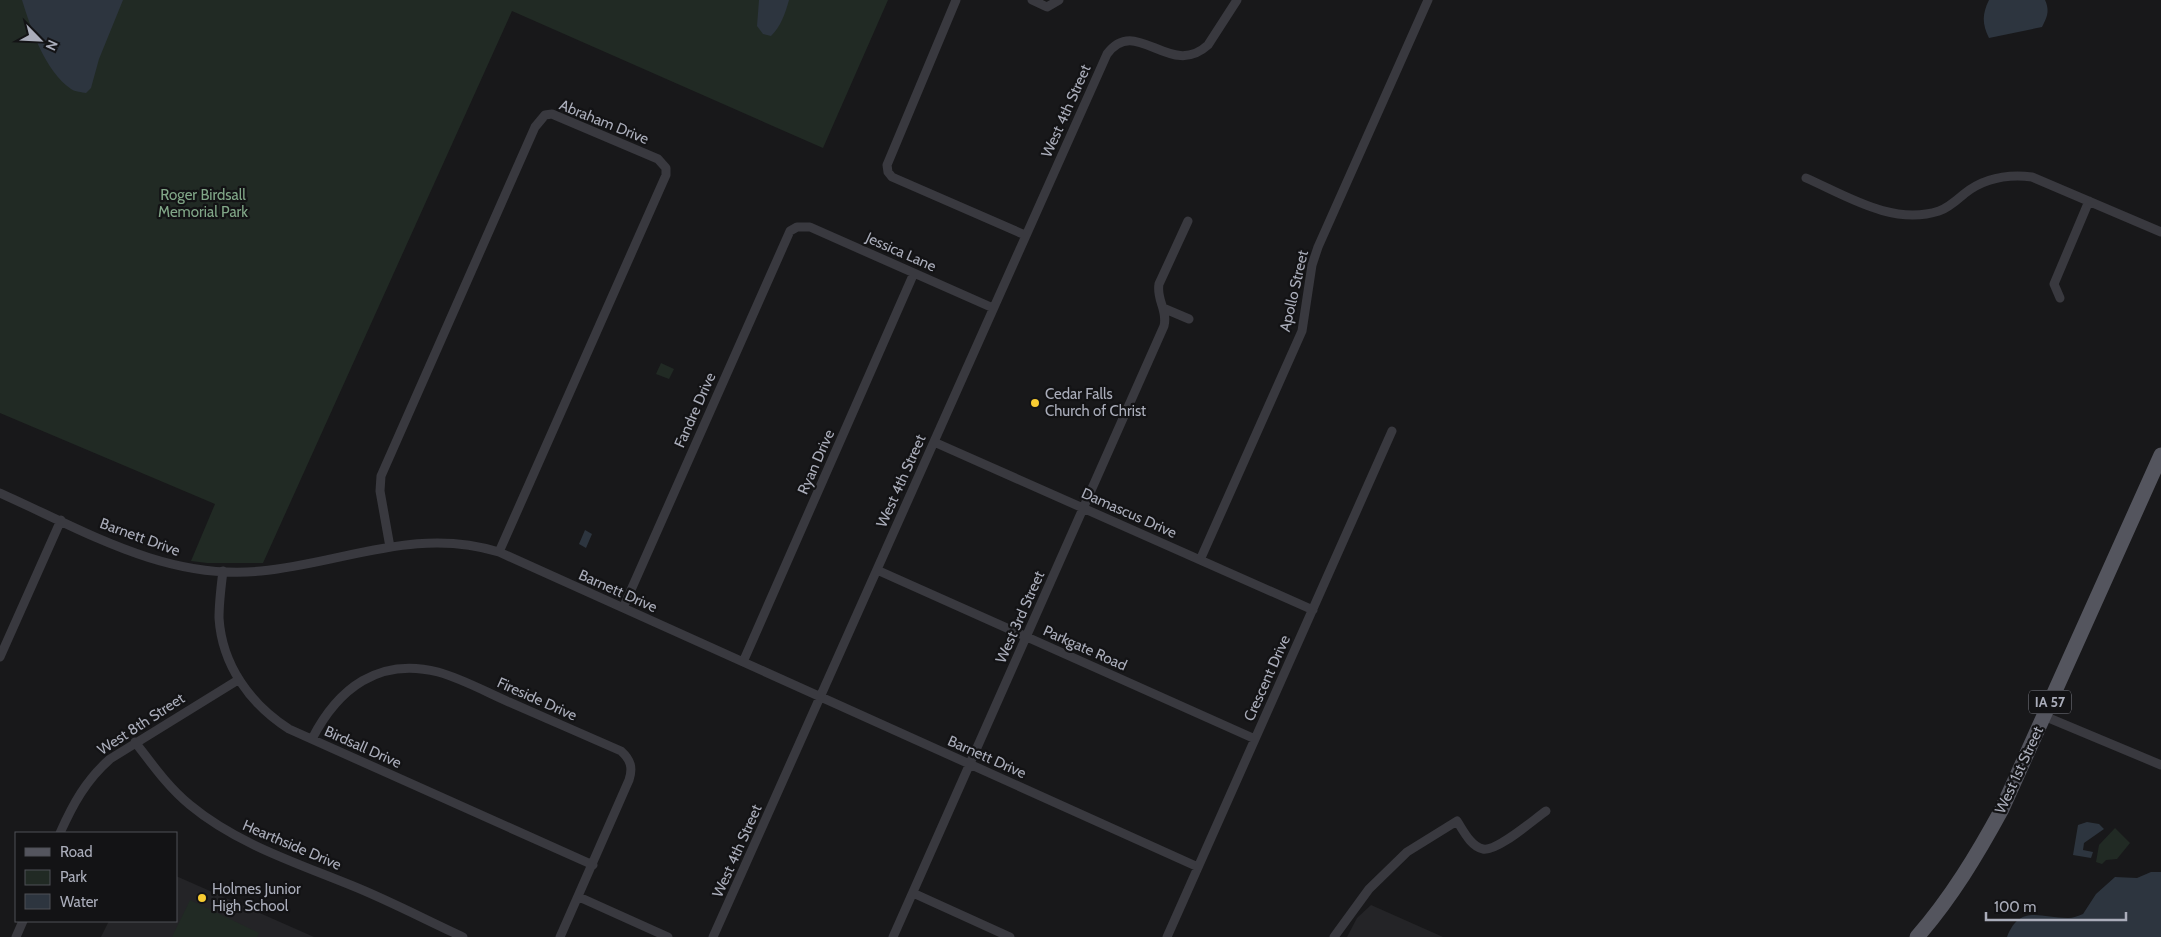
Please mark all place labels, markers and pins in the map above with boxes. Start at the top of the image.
place label: Cedar Falls Church of Christ [1045,385,1146,420]
marker: Cedar Falls Church of Christ [1029,397,1041,409]
place label: Holmes Junior High School [212,880,301,915]
marker: Holmes Junior High School [196,892,208,904]

